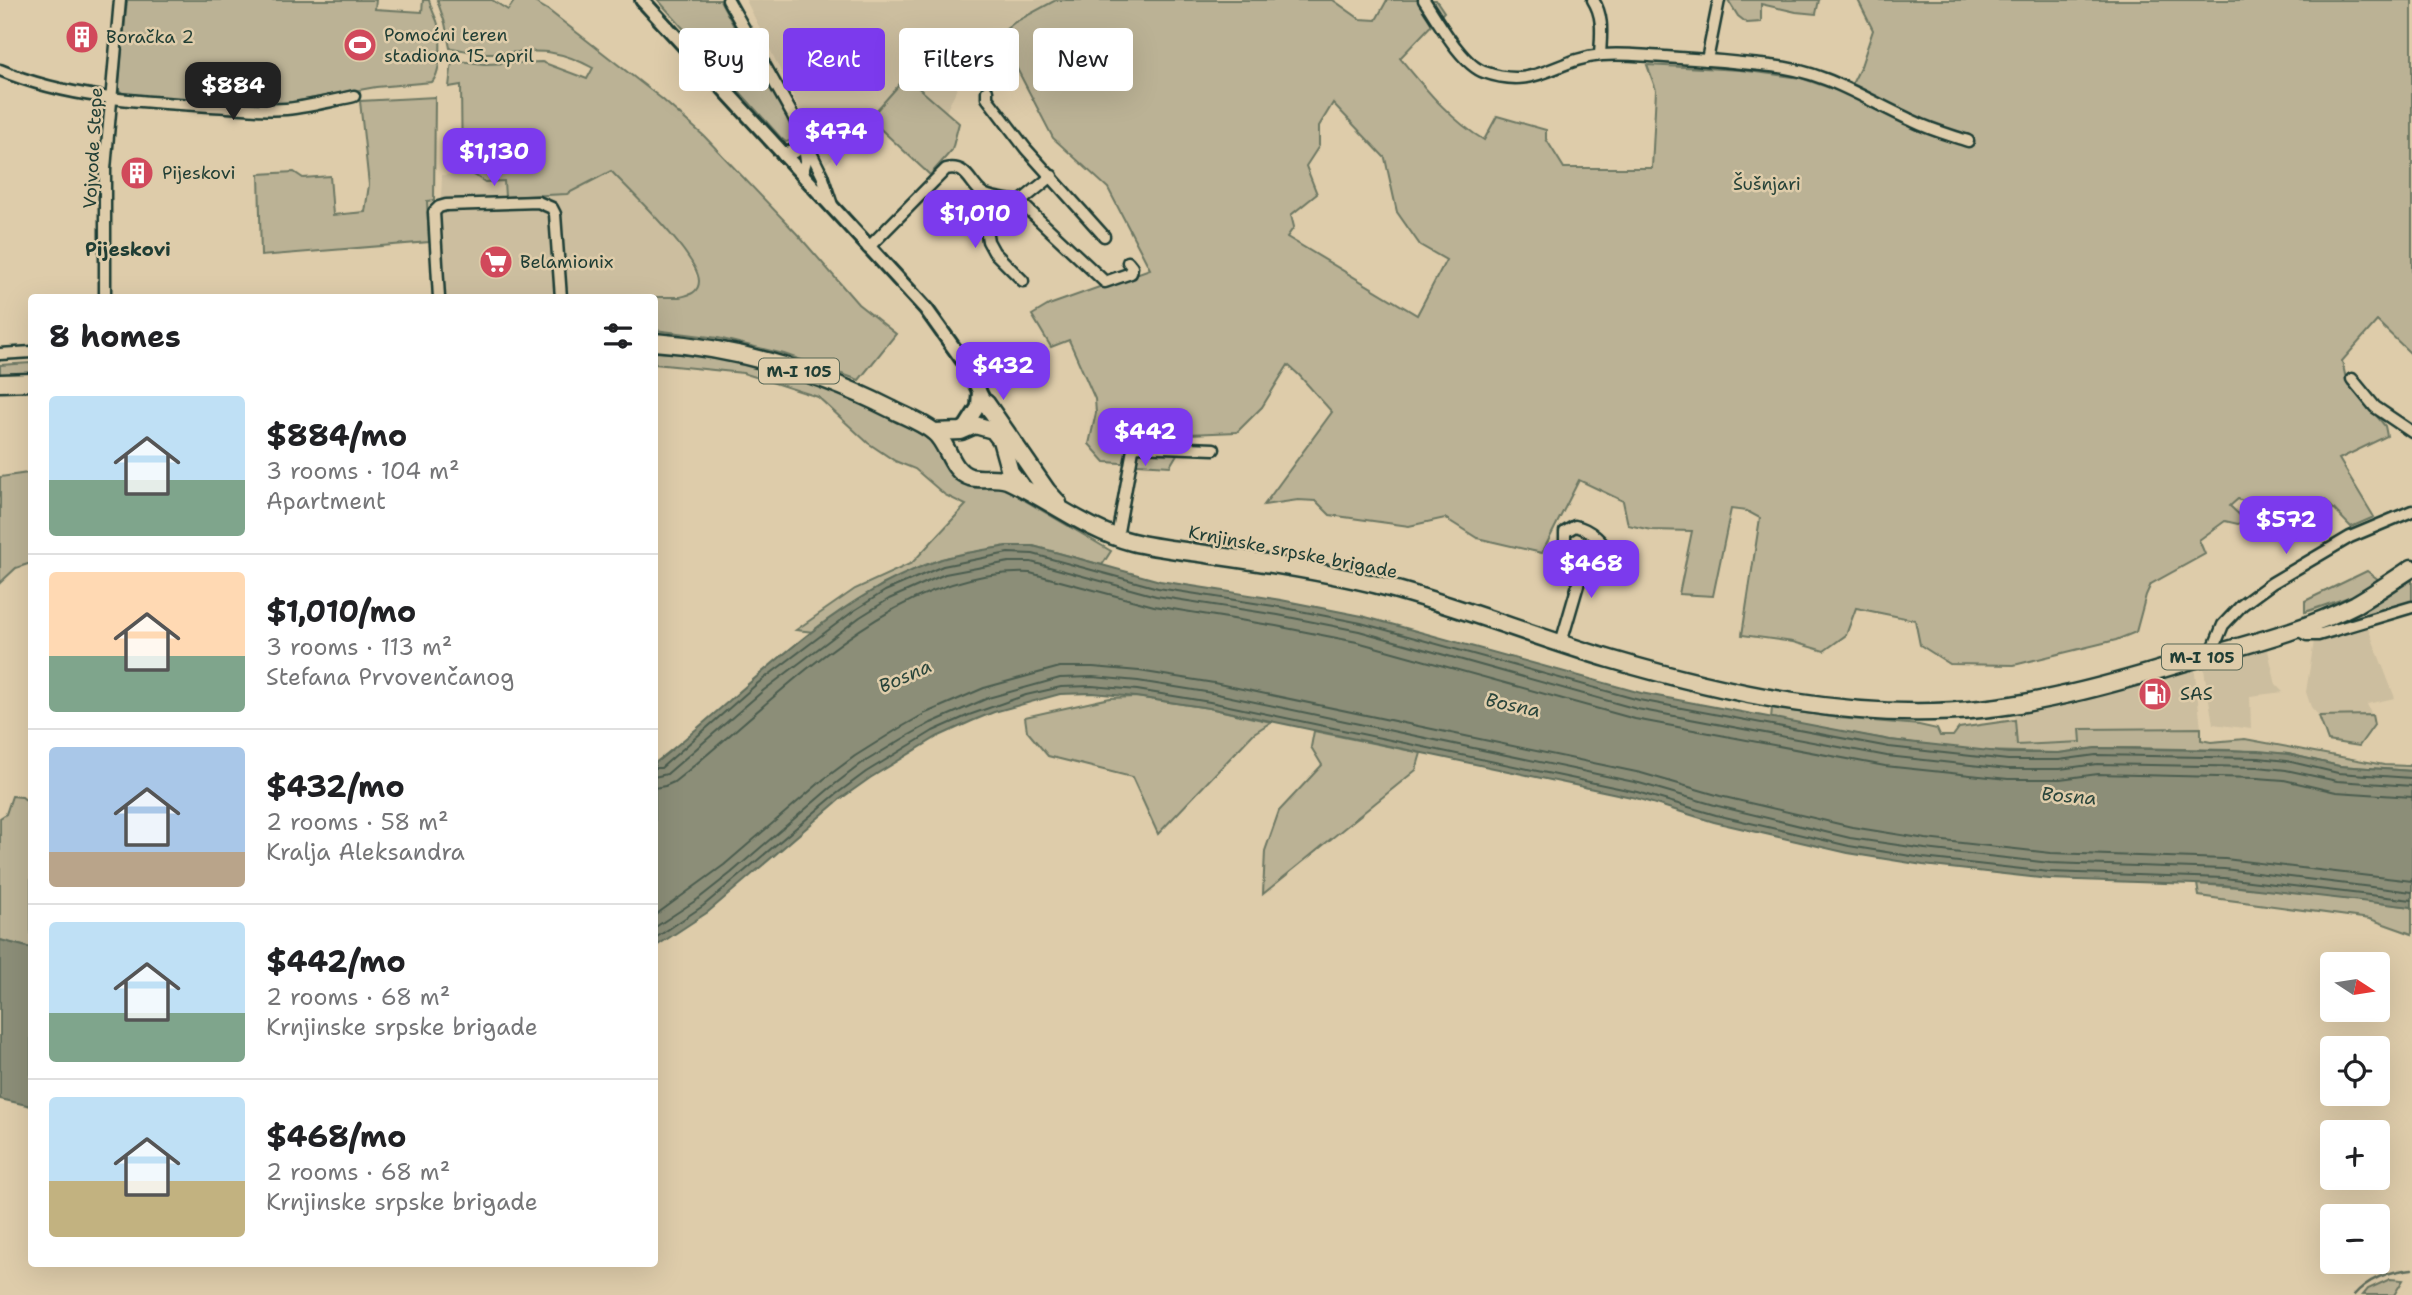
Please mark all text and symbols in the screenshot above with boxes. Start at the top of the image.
building icon: Boračka 2 [63,18,101,56]
place label: Pomoćni teren stadiona 15. april [384,23,535,68]
place label: Boračka 2 [106,25,194,49]
sports icon: Pomoćni teren stadiona 15. april [341,26,379,64]
chip: Buy [679,28,769,91]
chip: Rent [783,28,885,91]
chip: Filters [899,28,1019,91]
chip: New [1033,28,1133,91]
pin: $884 [192,62,274,122]
text: $884 [201,70,265,100]
street label: Vojvode Stepe [78,87,108,209]
pin: $474 [795,108,877,168]
text: $474 [805,116,867,146]
pin: $1,130 [437,128,551,188]
text: $1,130 [459,136,529,166]
building icon: Pijeskovi [118,154,156,192]
place label: Pijeskovi [162,161,236,185]
park label: Šušnjari [1733,172,1801,196]
pin: $1,010 [918,190,1032,250]
text: $1,010 [939,198,1011,228]
district label: Pijeskovi [85,237,171,262]
supermarket icon: Belamionix [477,243,515,281]
place label: Belamionix [520,250,613,274]
text: 8 homes [49,316,181,357]
icon: filters [599,317,637,355]
pin: $432 [962,342,1044,402]
text: $432 [972,350,1034,380]
road number: M-I 105 [759,358,839,384]
pin: $442 [1104,408,1186,468]
text: $884/mo [266,415,407,456]
text: $442 [1114,416,1176,446]
icon: home [105,424,189,508]
text: 3 rooms · 104 m² [266,456,459,486]
text: Apartment [266,486,386,516]
pin: $572 [2245,496,2327,556]
text: $572 [2256,504,2316,534]
street label: Krnjinske srpske brigade [1186,520,1400,584]
pin: $468 [1550,540,1632,600]
text: $468 [1559,548,1623,578]
text: $1,010/mo [266,591,416,632]
icon: home [105,600,189,684]
text: 3 rooms · 113 m² [266,632,452,662]
road number: M-I 105 [2162,644,2242,670]
water label: Bosna [875,653,935,699]
text: Stefana Prvovenčanog [266,662,514,692]
fuel station icon: SAS [2136,675,2174,713]
place label: SAS [2180,682,2213,706]
water label: Bosna [1483,687,1543,723]
text: $432/mo [266,766,405,807]
icon: home [105,775,189,859]
water label: Bosna [2040,781,2098,811]
text: 2 rooms · 58 m² [266,807,449,837]
text: Kralja Aleksandra [266,837,465,867]
text: $442/mo [266,941,406,982]
icon: home [105,950,189,1034]
north arrow [2320,952,2390,1022]
map controls [2320,952,2390,1274]
text: 2 rooms · 68 m² [266,982,450,1012]
text: Krnjinske srpske brigade [266,1012,538,1042]
button: locate [2320,1036,2390,1106]
text: $468/mo [266,1116,407,1157]
button: + [2320,1120,2390,1190]
icon: home [105,1125,189,1209]
text: 2 rooms · 68 m² [266,1157,450,1187]
text: Krnjinske srpske brigade [266,1187,538,1217]
button: − [2320,1204,2390,1274]

